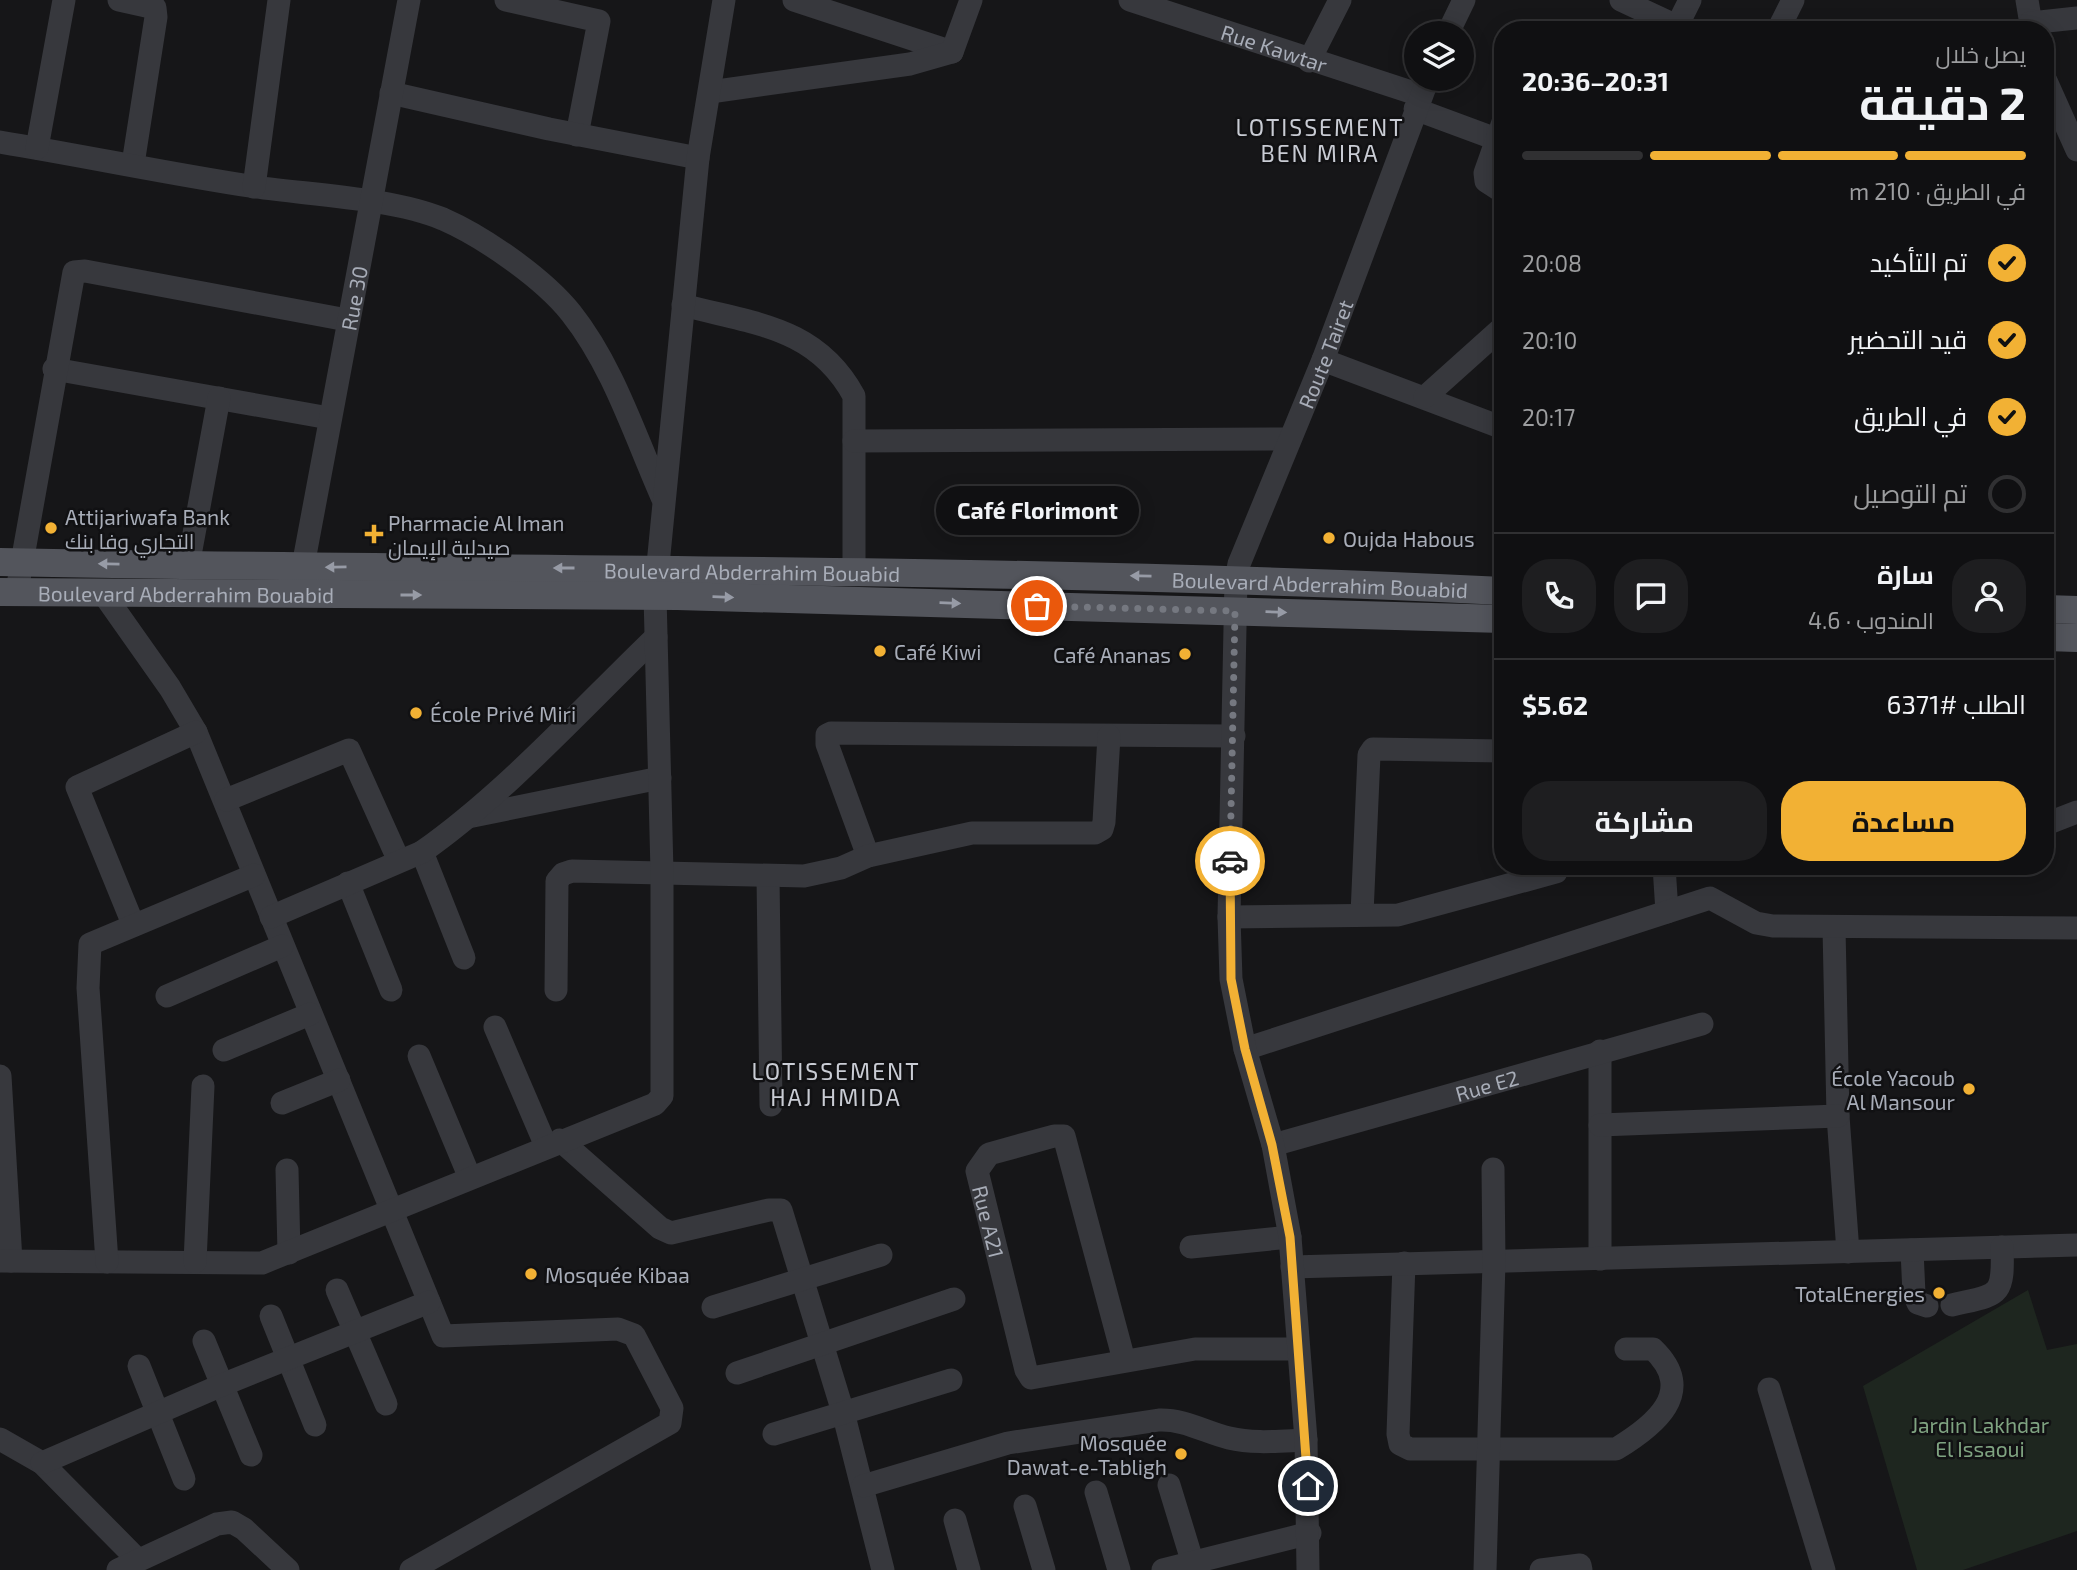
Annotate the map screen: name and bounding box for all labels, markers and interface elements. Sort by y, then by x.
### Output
street label: Rue Kawtar [1218,18,1331,77]
map controls [1404,21,1474,91]
button: layers [1404,21,1474,91]
text: يصل خلال [1936,40,2026,68]
text: 20:31–20:36 [1522,65,1669,96]
text: 2 دقيقة [1859,74,2026,129]
district label: LOTISSEMENT BEN MIRA [1235,113,1405,167]
text: في الطريق · 210 m [1849,177,2026,205]
icon: check [1988,244,2026,282]
text: تم التأكيد [1870,246,1967,277]
text: 20:08 [1522,249,1582,277]
street label: Rue 30 [335,264,371,332]
street label: Route Tairet [1292,296,1357,412]
icon: check [1988,321,2026,359]
text: قيد التحضير [1849,323,1967,354]
text: 20:10 [1522,326,1577,354]
icon: check [1988,398,2026,436]
text: في الطريق [1854,400,1967,431]
text: 20:17 [1522,403,1575,431]
text: تم التوصيل [1853,477,1967,508]
callout: Café Florimont [936,487,1138,536]
text: Café Florimont [957,496,1118,524]
place label: Attijariwafa Bank التجاري وفا بنك [65,504,230,558]
place label: Pharmacie Al Iman صيدلية الإيمان [388,510,564,561]
marker: Attijariwafa Bank التجاري وفا بنك [43,520,59,536]
marker: Pharmacie Al Iman صيدلية الإيمان [366,526,382,542]
place label: Oujda Habous [1343,526,1475,552]
marker: Oujda Habous [1321,530,1337,546]
street label: Boulevard Abderrahim Bouabid [604,557,900,585]
one-way arrow [97,558,119,570]
text: سارة [1877,558,1934,589]
button: phone [1522,559,1596,633]
button: chat [1614,559,1688,633]
button: person [1952,559,2026,633]
one-way arrow [325,561,347,573]
one-way arrow [552,562,574,574]
street label: Boulevard Abderrahim Bouabid [1171,566,1468,602]
one-way arrow [1130,570,1152,582]
pin [1007,576,1067,636]
street label: Boulevard Abderrahim Bouabid [38,580,334,606]
icon: bag [1018,587,1056,625]
one-way arrow [400,589,422,601]
one-way arrow [712,591,734,603]
one-way arrow [940,598,962,609]
text: المندوب · 4.6 [1808,606,1934,634]
one-way arrow [1265,607,1287,618]
place label: Café Kiwi [894,639,981,664]
place label: Café Ananas [1053,642,1171,667]
marker: Café Kiwi [872,643,888,659]
marker: Café Ananas [1177,646,1193,662]
text: الطلب #6371 [1887,688,2026,719]
text: $5.62 [1522,689,1588,720]
place label: École Privé Miri [430,701,576,726]
marker: École Privé Miri [408,705,424,721]
button: مشاركة [1522,781,1767,861]
button: مساعدة [1781,781,2026,861]
courier [1195,826,1265,896]
icon: car [1211,842,1249,880]
district label: LOTISSEMENT HAJ HMIDA [751,1057,921,1111]
street label: Rue E2 [1452,1064,1521,1106]
place label: École Yacoub Al Mansour [1831,1065,1956,1114]
marker: École Yacoub Al Mansour [1961,1081,1977,1097]
street label: Rue A21 [968,1183,1010,1260]
place label: Mosquée Kibaa [545,1262,690,1287]
marker: Mosquée Kibaa [523,1266,539,1282]
place label: TotalEnergies [1795,1281,1925,1306]
marker: TotalEnergies [1931,1285,1947,1301]
park label: Jardin Lakhdar El Issaoui [1911,1412,2050,1461]
place label: Mosquée Dawat-e-Tabligh [1007,1430,1167,1479]
marker: Mosquée Dawat-e-Tabligh [1173,1446,1189,1462]
pin [1278,1456,1338,1516]
icon: home [1289,1467,1327,1505]

